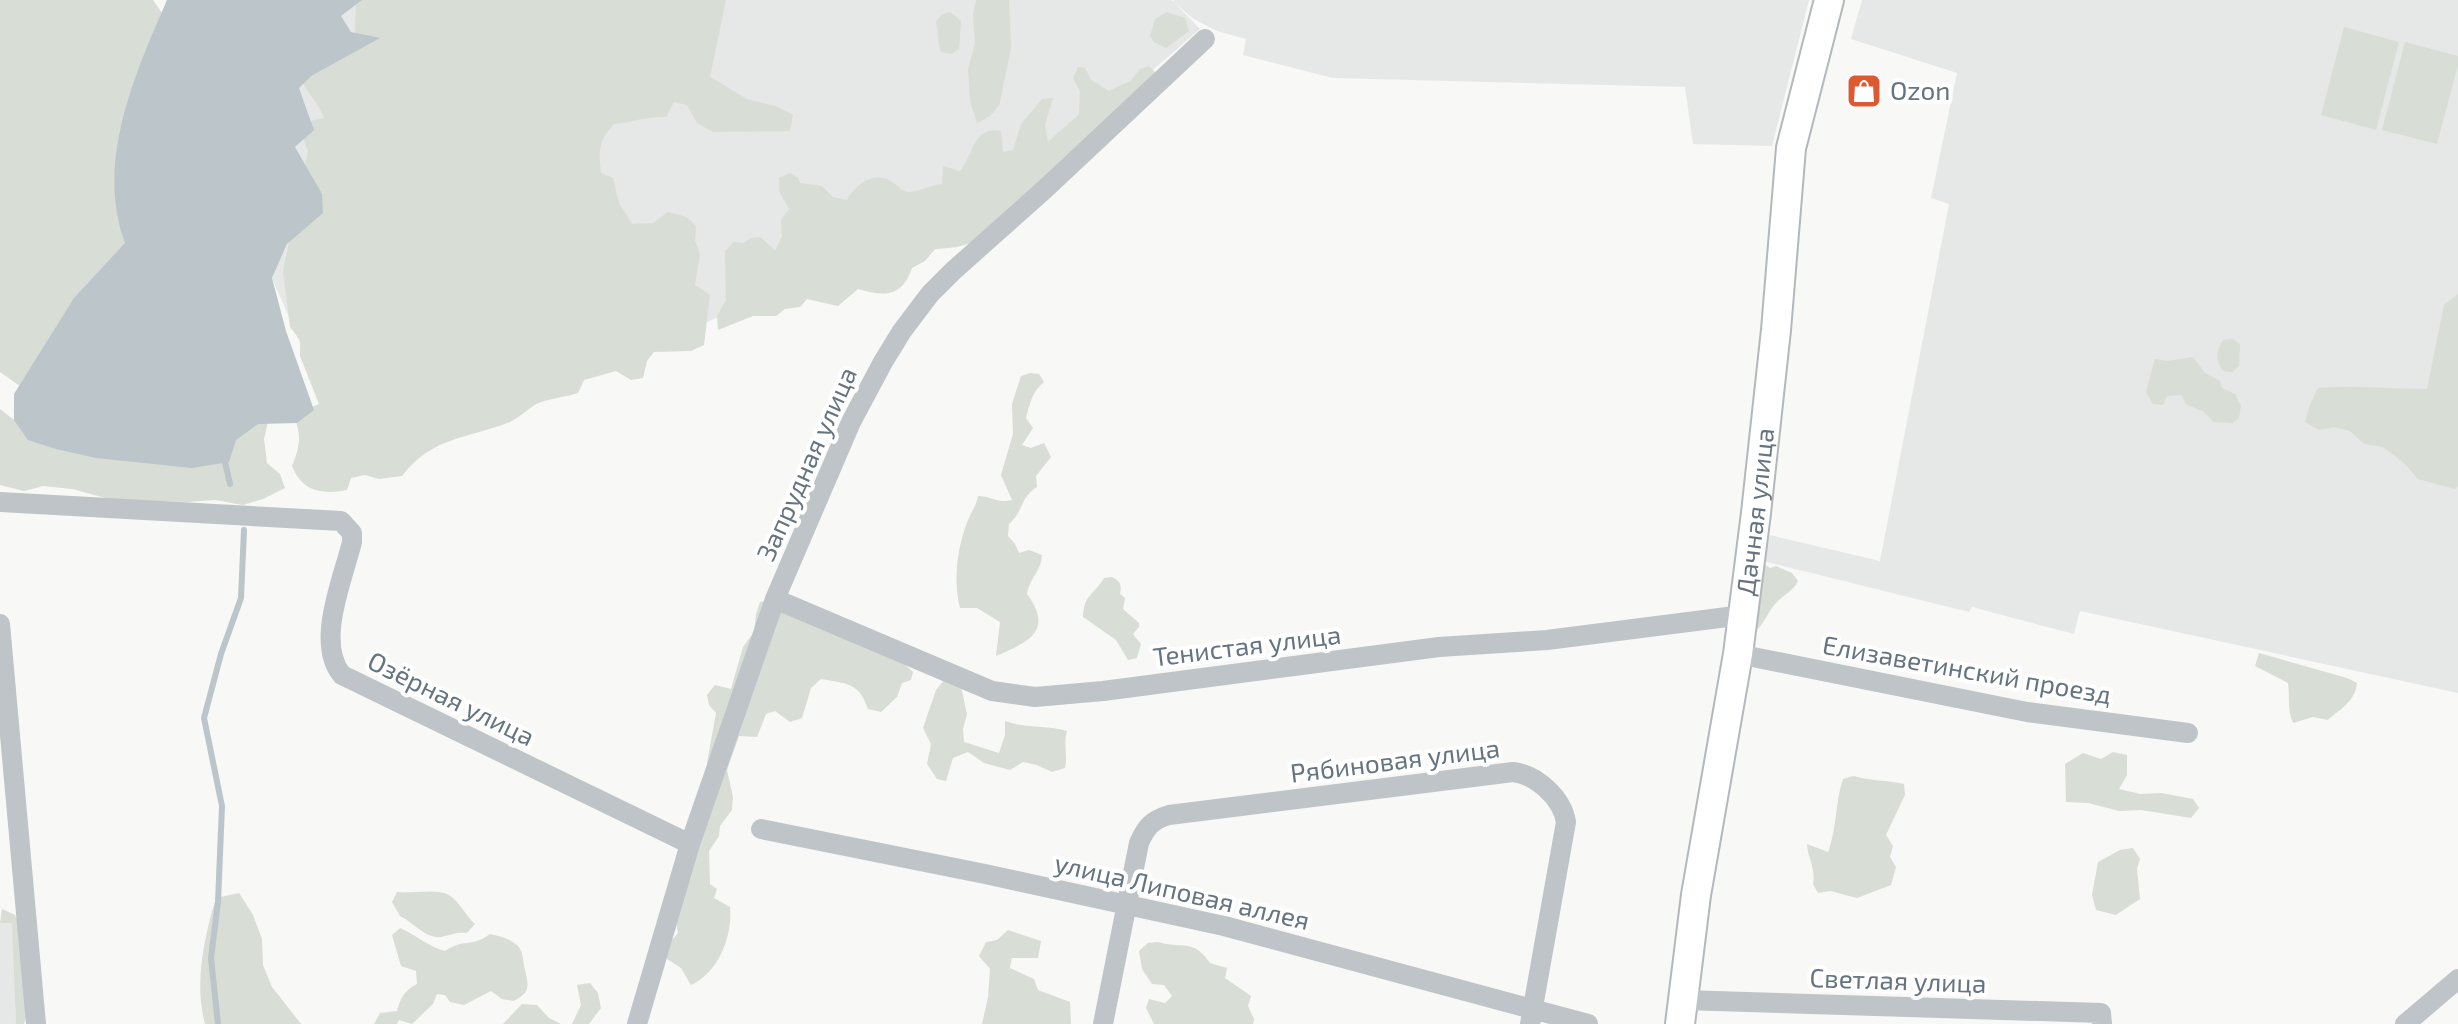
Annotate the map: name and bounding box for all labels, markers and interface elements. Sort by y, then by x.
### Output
shop icon: Ozon [1845,72,1883,110]
place label: Ozon [1890,74,1950,105]
street label: Запрудная улица [749,362,863,565]
street label: Дачная улица [1729,426,1779,597]
street label: Тенистая улица [1151,618,1343,672]
street label: Елизаветинский проезд [1820,628,2114,709]
street label: Озёрная улица [363,644,540,752]
street label: Рябиновая улица [1288,731,1502,789]
street label: улица Липовая аллея [1052,846,1313,936]
street label: Светлая улица [1809,961,1987,999]

